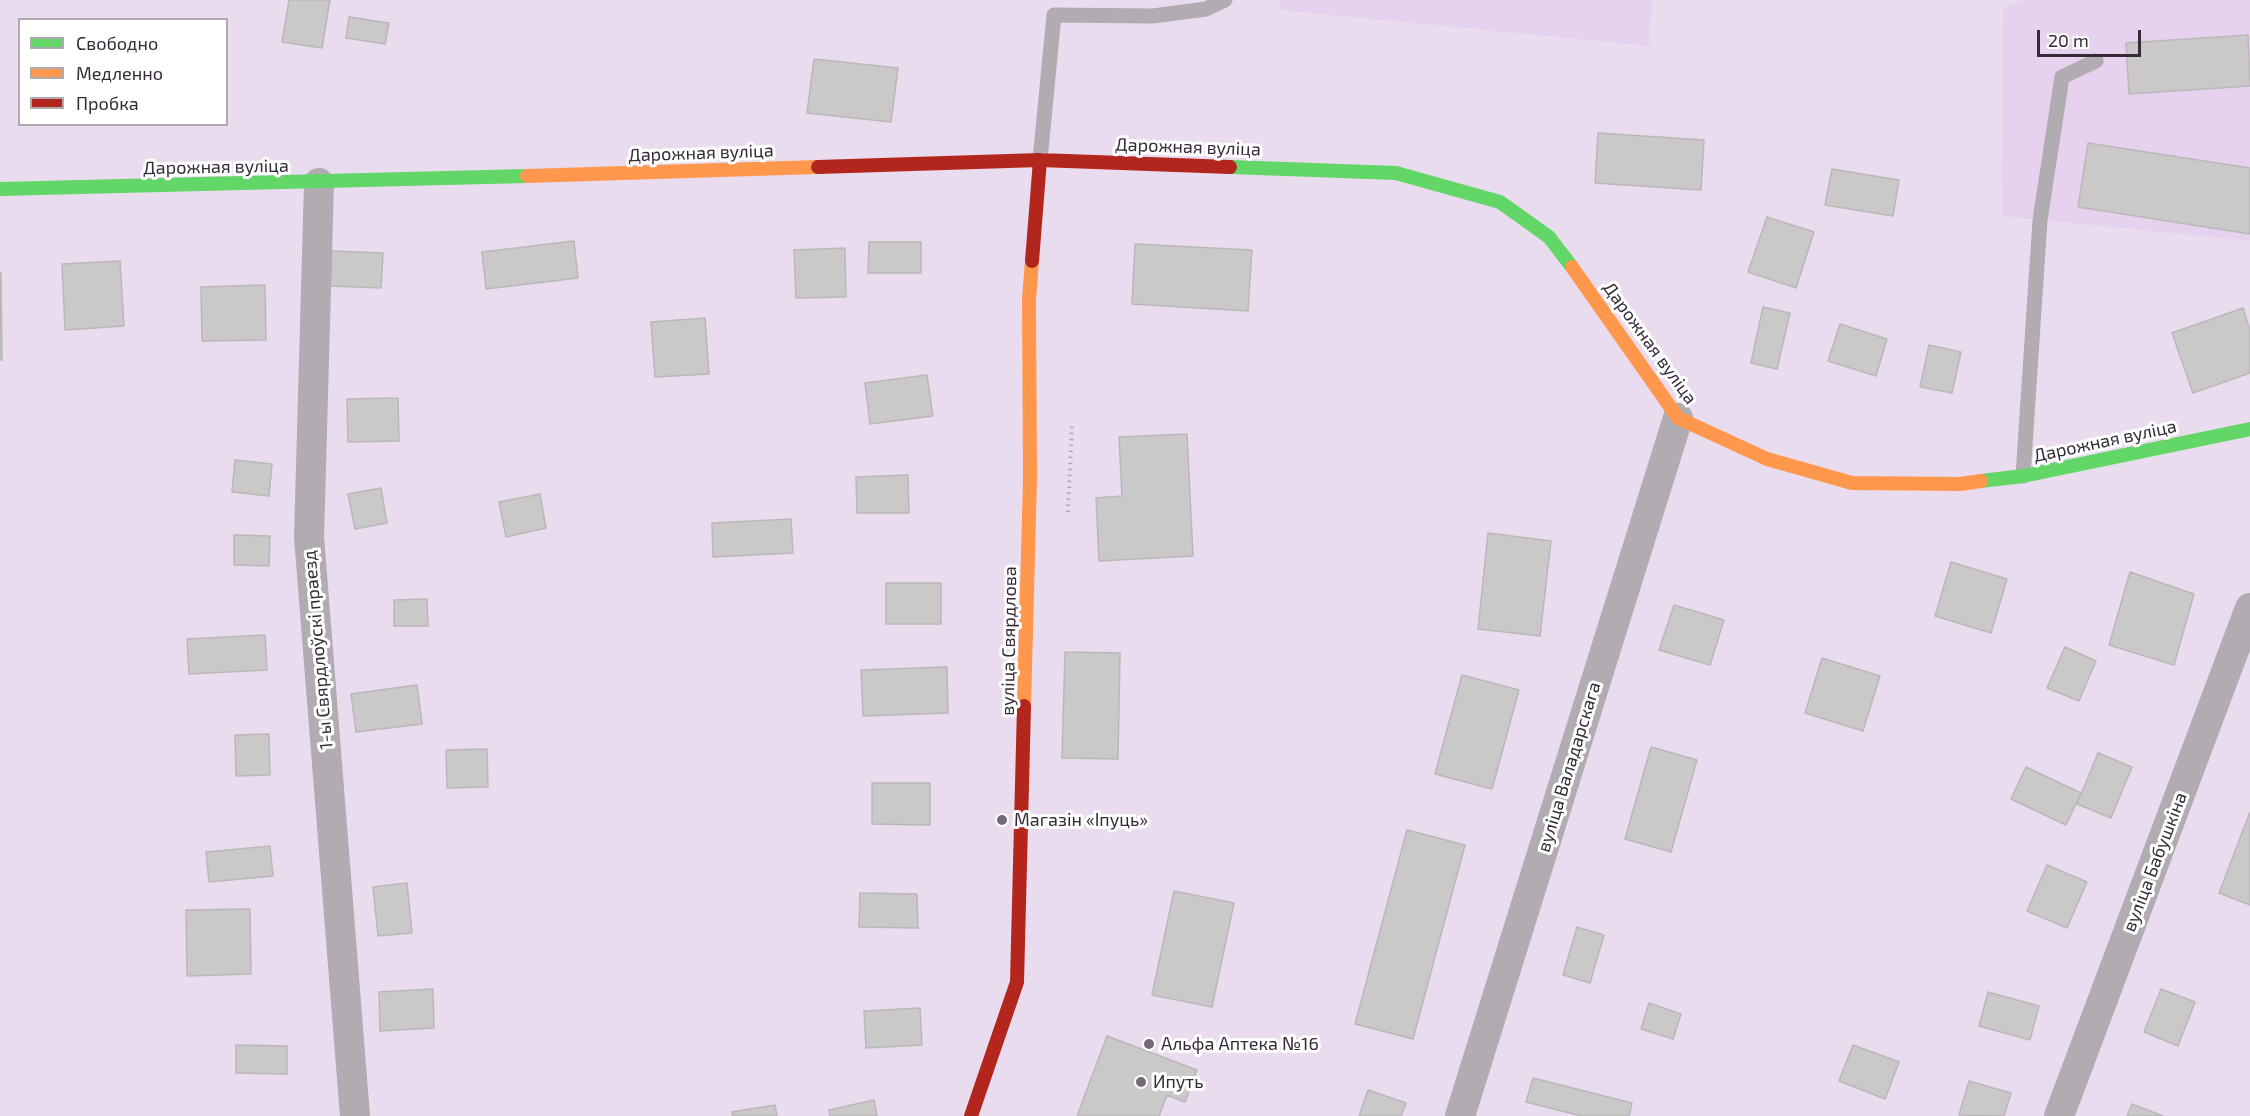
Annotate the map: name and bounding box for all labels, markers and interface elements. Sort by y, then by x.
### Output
legend [18,18,228,126]
scale bar [2040,18,2144,56]
text: 20 m [2048,29,2089,51]
text: Свободно [76,32,158,54]
text: Медленно [76,62,163,84]
text: Пробка [76,92,139,114]
street label: Дарожная вуліца [1115,134,1261,160]
street label: Дарожная вуліца [628,140,774,166]
street label: Дарожная вуліца [143,155,289,179]
street label: Дарожная вуліца [1598,278,1702,408]
street label: Дарожная вуліца [2032,415,2178,467]
street label: 1-ы Свярдлоўскі праезд [299,549,337,751]
street label: вуліца Свярдлова [997,566,1021,716]
street label: вуліца Валадарскага [1533,679,1605,855]
street label: вуліца Бабушкіна [2118,789,2192,935]
place label: Магазін «Іпуць» [1014,809,1148,831]
marker: Магазін «Іпуць» [995,813,1009,827]
place label: Альфа Аптека №16 [1161,1033,1319,1055]
marker: Альфа Аптека №16 [1142,1037,1156,1051]
place label: Ипуть [1153,1071,1203,1093]
marker: Ипуть [1134,1075,1148,1089]

